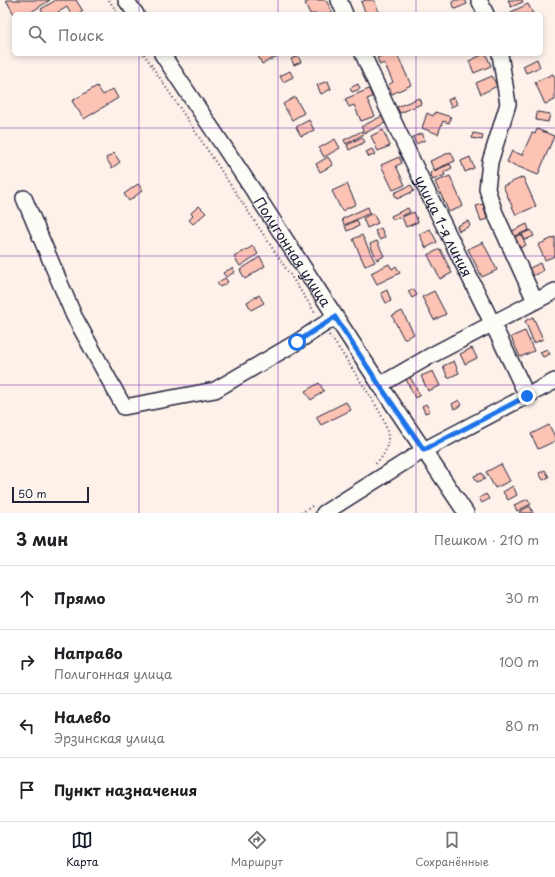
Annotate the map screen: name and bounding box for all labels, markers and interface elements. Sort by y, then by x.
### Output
search box [12,12,543,56]
icon: search [26,23,48,45]
text: Поиск [58,23,104,46]
street label: улица 1-я линия [410,171,478,280]
street label: Полигонная улица [250,192,337,311]
route start [288,333,306,351]
route end [518,387,536,405]
scale bar [12,485,89,504]
text: 50 m [18,485,47,502]
text: 3 мин [16,526,68,552]
text: Пешком · 210 m [434,530,539,549]
text: Прямо [54,586,105,609]
icon: ahead [16,587,38,609]
text: 30 m [505,588,539,607]
text: Направо [54,641,123,664]
icon: right [16,651,38,673]
text: 100 m [499,652,539,671]
text: Полигонная улица [54,664,172,683]
text: Налево [54,705,111,728]
icon: left [16,715,38,737]
text: 80 m [505,716,539,735]
text: Эрзинская улица [54,728,165,747]
text: Пункт назначения [54,778,197,801]
icon: arrive [16,779,38,801]
tab: Карта [66,829,98,870]
tab: Маршрут [231,829,283,870]
tab: Сохранённые [415,829,489,870]

